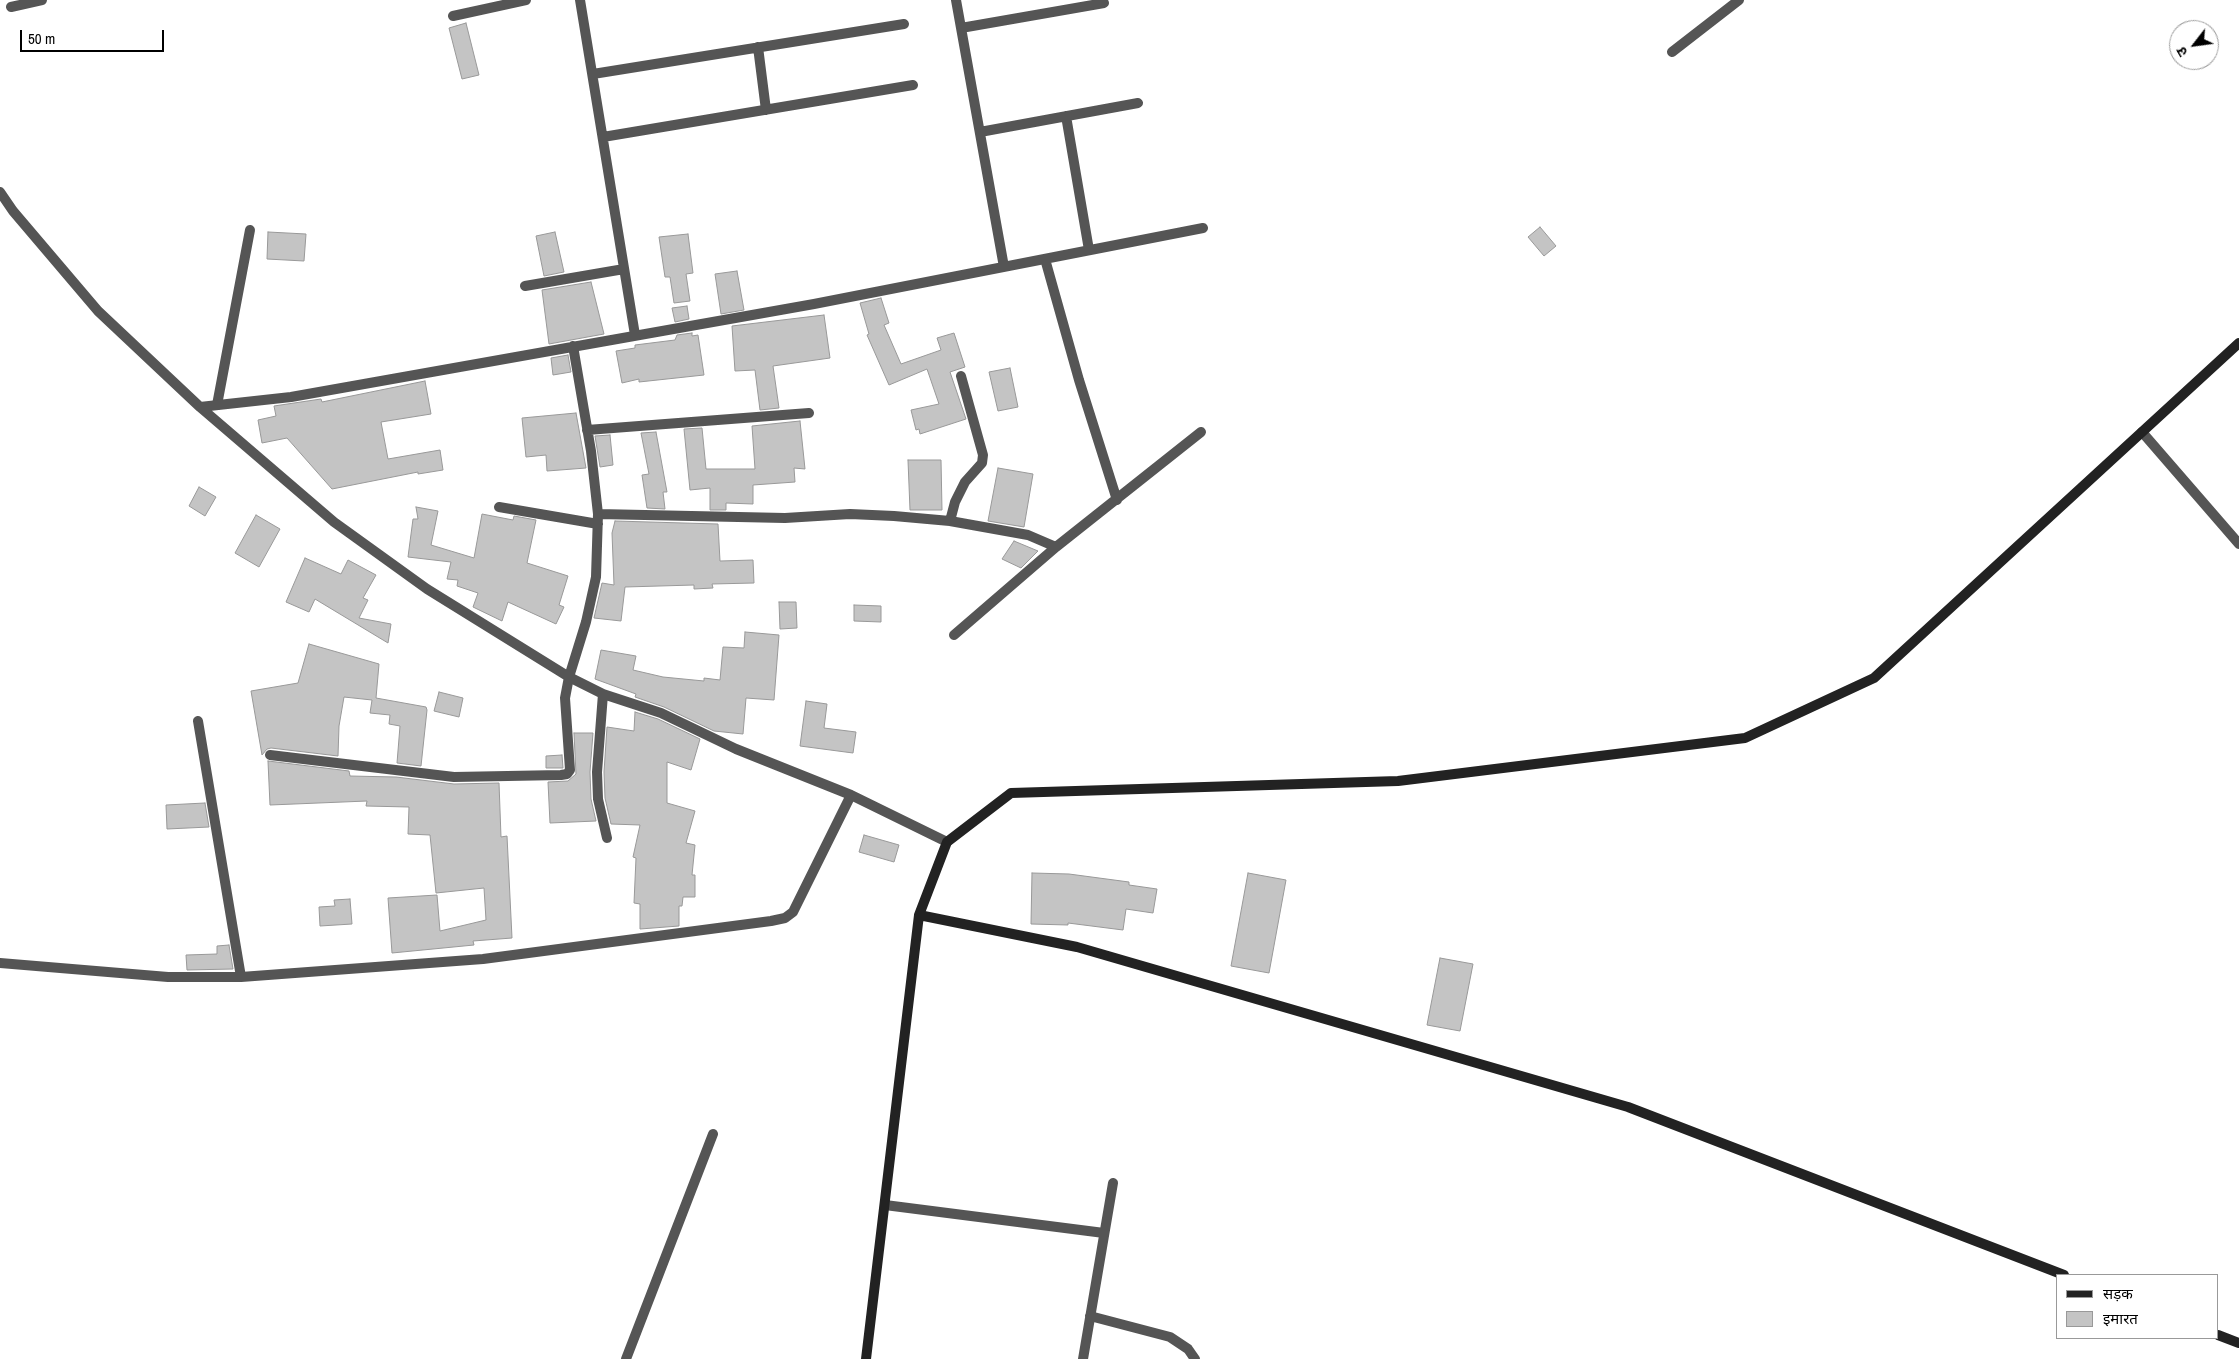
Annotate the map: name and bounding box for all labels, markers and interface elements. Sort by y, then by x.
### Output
scale bar [22,20,166,52]
north arrow [2169,20,2219,70]
text: 50 m [28,28,55,49]
text: उ [2172,44,2192,60]
legend [2056,1274,2219,1339]
text: सड़क [2103,1283,2133,1304]
text: इमारत [2103,1308,2138,1329]

